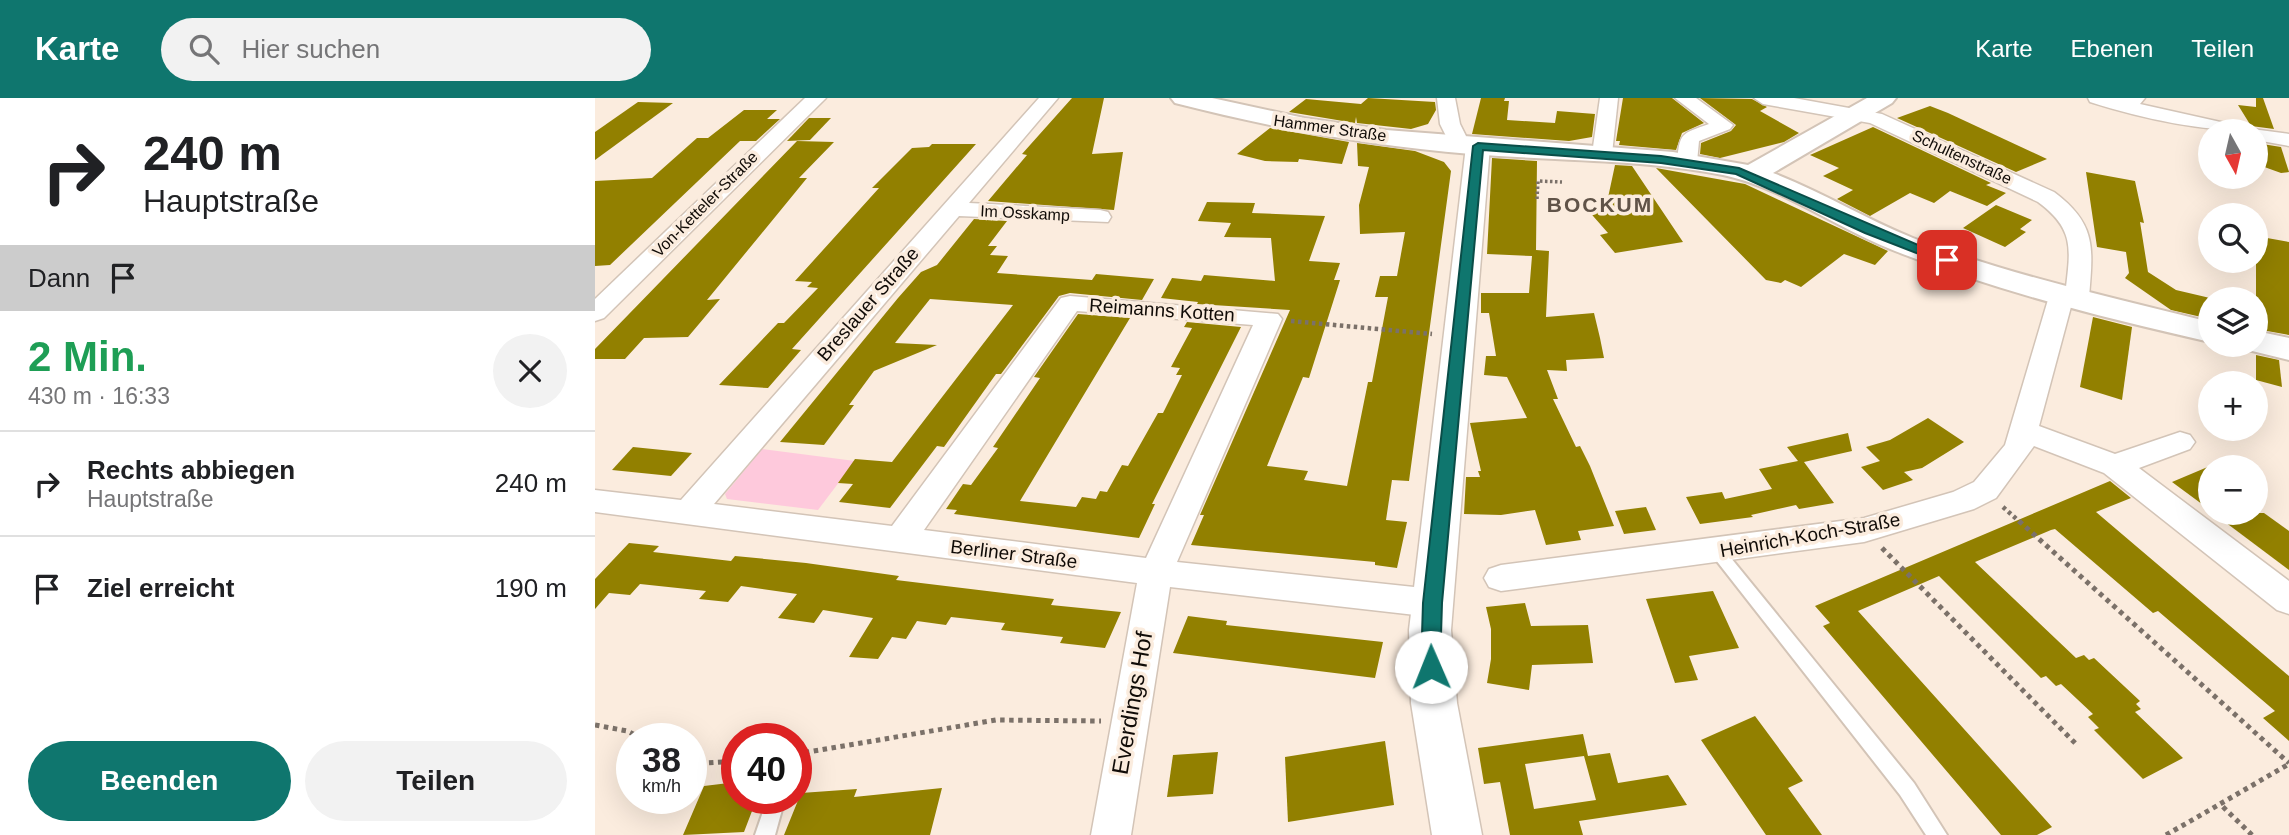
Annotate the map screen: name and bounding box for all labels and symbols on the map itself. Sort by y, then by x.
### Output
street label: Hammer Straße [1272,112,1388,144]
north arrow [2198,119,2268,189]
street label: Schultenstraße [1910,127,2014,187]
street label: Von-Ketteler-Straße [649,148,761,260]
district label: BOCKUM [1547,193,1653,216]
street label: Im Osskamp [980,202,1070,224]
pin [1917,230,1977,290]
street label: Breslauer Straße [813,243,923,365]
street label: Reimanns Kotten [1089,294,1235,326]
street label: Heinrich-Koch-Straße [1718,509,1902,561]
street label: Berliner Straße [949,536,1079,572]
street label: Everdings Hof [1107,629,1157,776]
position arrow [1394,630,1468,704]
speed limit sign: 40 [721,723,812,814]

